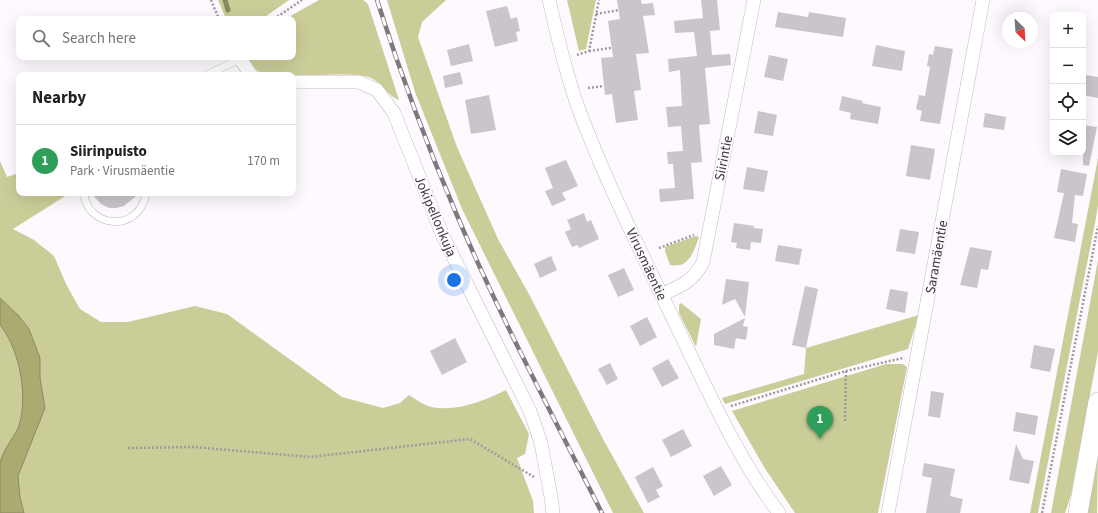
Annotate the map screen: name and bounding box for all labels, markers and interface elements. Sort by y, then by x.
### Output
north arrow [1002,12,1038,48]
map controls [1050,12,1086,156]
button: + [1050,12,1086,48]
search box [16,16,296,60]
icon: search [30,27,52,49]
text: Search here [62,28,136,49]
button: − [1050,48,1086,84]
button: locate [1050,84,1086,120]
text: Nearby [32,86,86,110]
button: layers [1050,120,1086,156]
street label: Siirintie [710,134,738,182]
text: Siirinpuisto [70,141,147,162]
text: 1 [42,152,48,170]
text: 170 m [247,152,280,170]
text: Park · Virusmäentie [70,162,175,180]
street label: Jokipellonkuja [409,173,461,260]
street label: Saramäentie [921,219,953,296]
street label: Virusmäentie [621,225,672,304]
your location [444,270,464,290]
pin: 1 [807,406,833,439]

